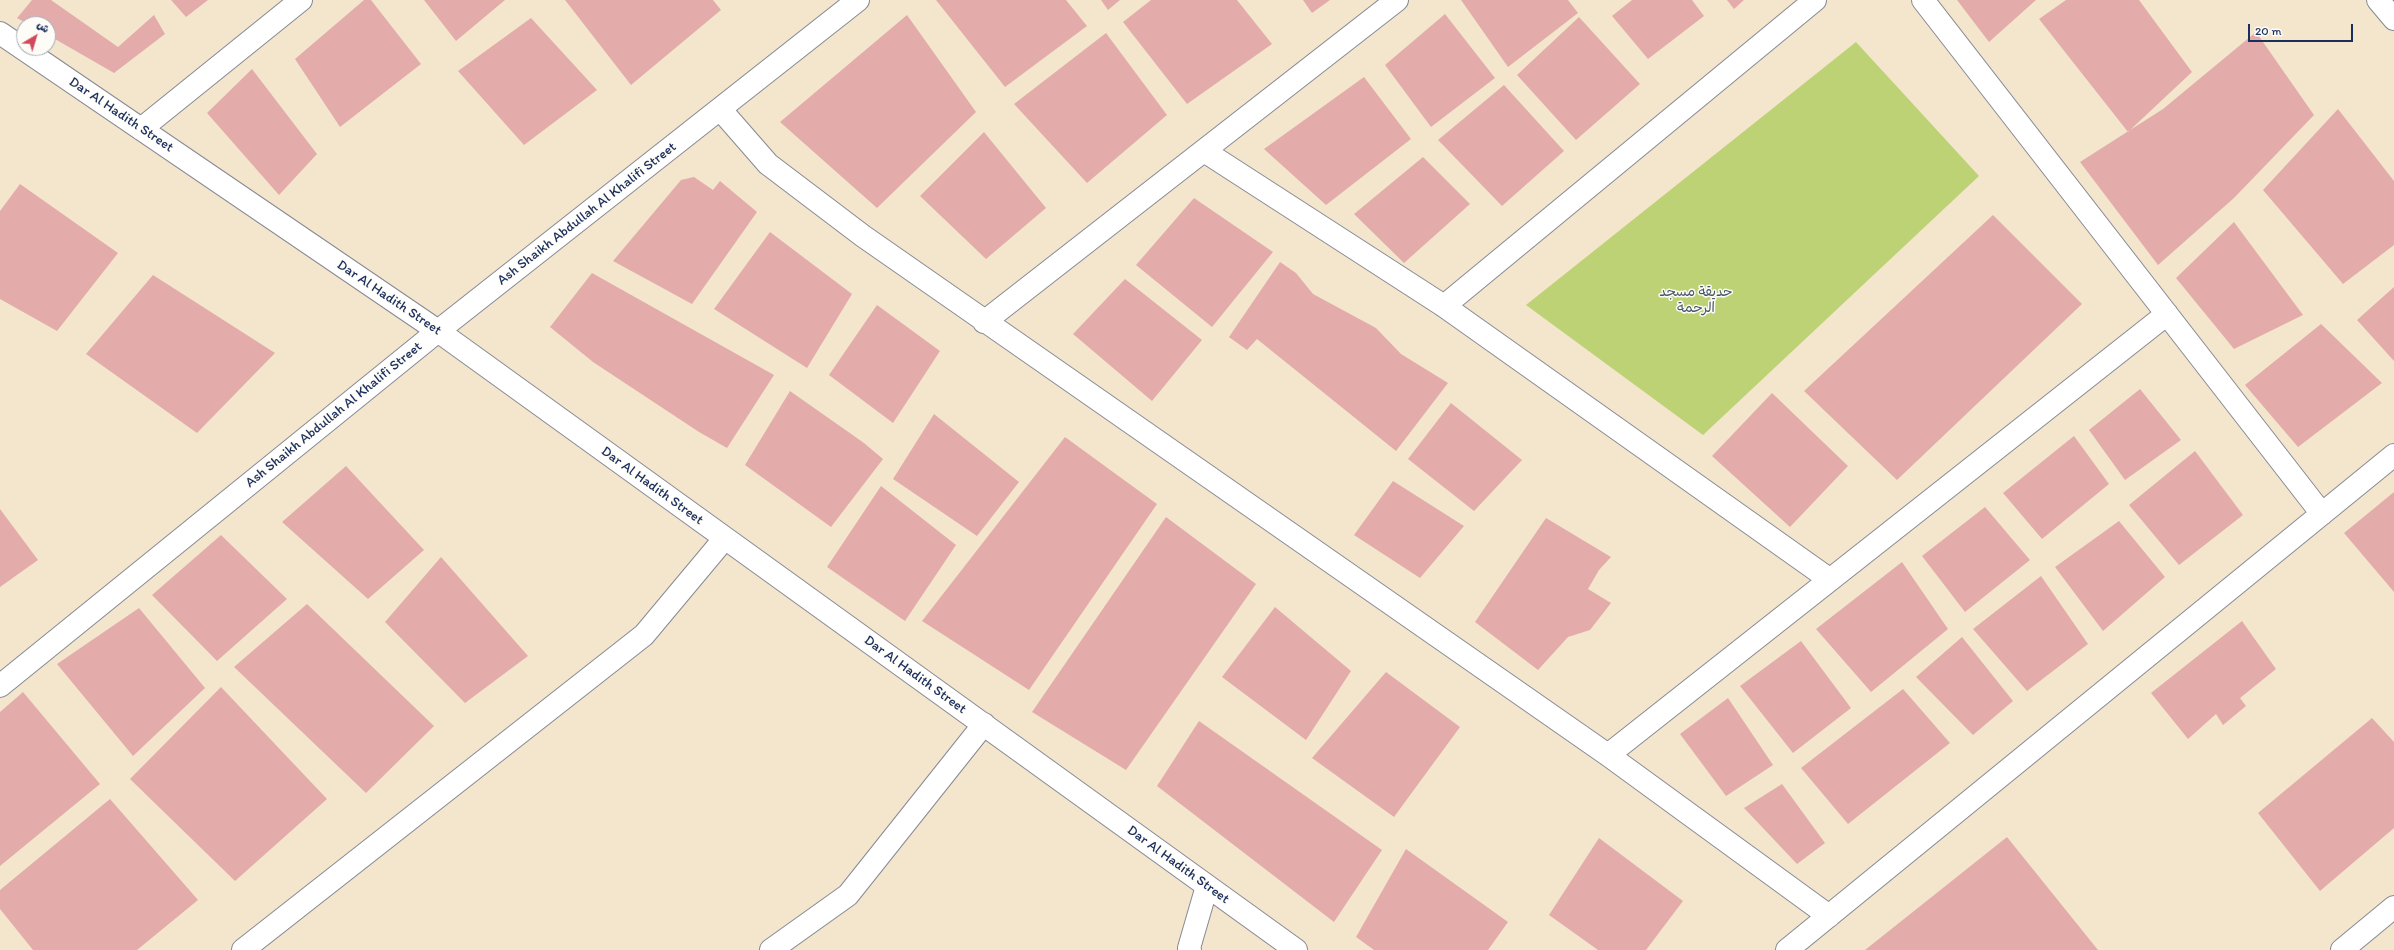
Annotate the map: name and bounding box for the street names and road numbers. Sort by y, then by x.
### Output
street label: Dar Al Hadith Street [66,74,176,156]
street label: Ash Shaikh Abdullah Al Khalifi Street [494,139,680,289]
street label: Dar Al Hadith Street [334,257,444,339]
street label: Ash Shaikh Abdullah Al Khalifi Street [242,338,426,492]
street label: Dar Al Hadith Street [598,443,706,529]
street label: Dar Al Hadith Street [861,632,969,718]
street label: Dar Al Hadith Street [1124,822,1232,908]

